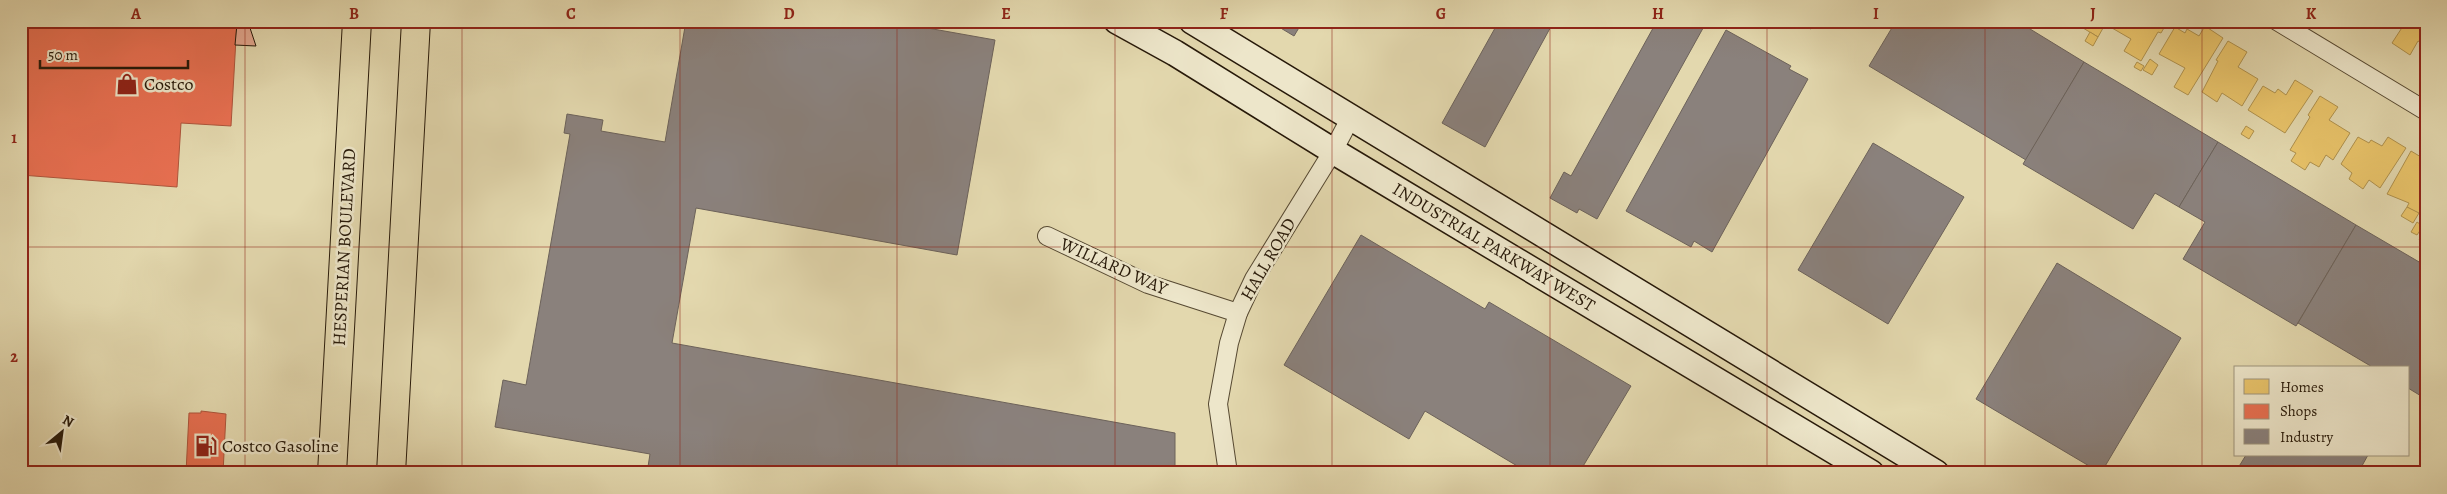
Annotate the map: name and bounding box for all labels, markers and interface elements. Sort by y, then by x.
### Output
text: A [130,3,142,25]
text: B [349,3,359,25]
text: C [566,3,576,25]
text: D [783,3,795,25]
text: E [1001,3,1011,25]
text: F [1220,3,1229,25]
text: G [1436,3,1446,25]
text: H [1652,3,1664,25]
text: I [1873,3,1879,25]
text: J [2090,3,2096,25]
text: K [2306,3,2317,25]
scale bar [40,38,188,70]
text: 50 m [48,45,78,65]
shop icon: Costco [114,71,140,97]
place label: Costco [144,72,193,96]
text: 1 [11,127,17,149]
street label: HESPERIAN BOULEVARD [327,148,361,346]
street label: INDUSTRIAL PARKWAY WEST [1388,177,1600,317]
street label: HALL ROAD [1235,213,1301,305]
street label: WILLARD WAY [1056,231,1173,301]
text: 2 [10,346,18,368]
legend [2234,366,2410,456]
text: Homes [2280,377,2324,397]
text: Shops [2280,401,2317,421]
north arrow [38,406,88,456]
text: N [59,410,77,432]
text: Industry [2280,427,2334,447]
fuel station icon: Costco Gasoline [193,433,219,459]
place label: Costco Gasoline [222,434,339,458]

